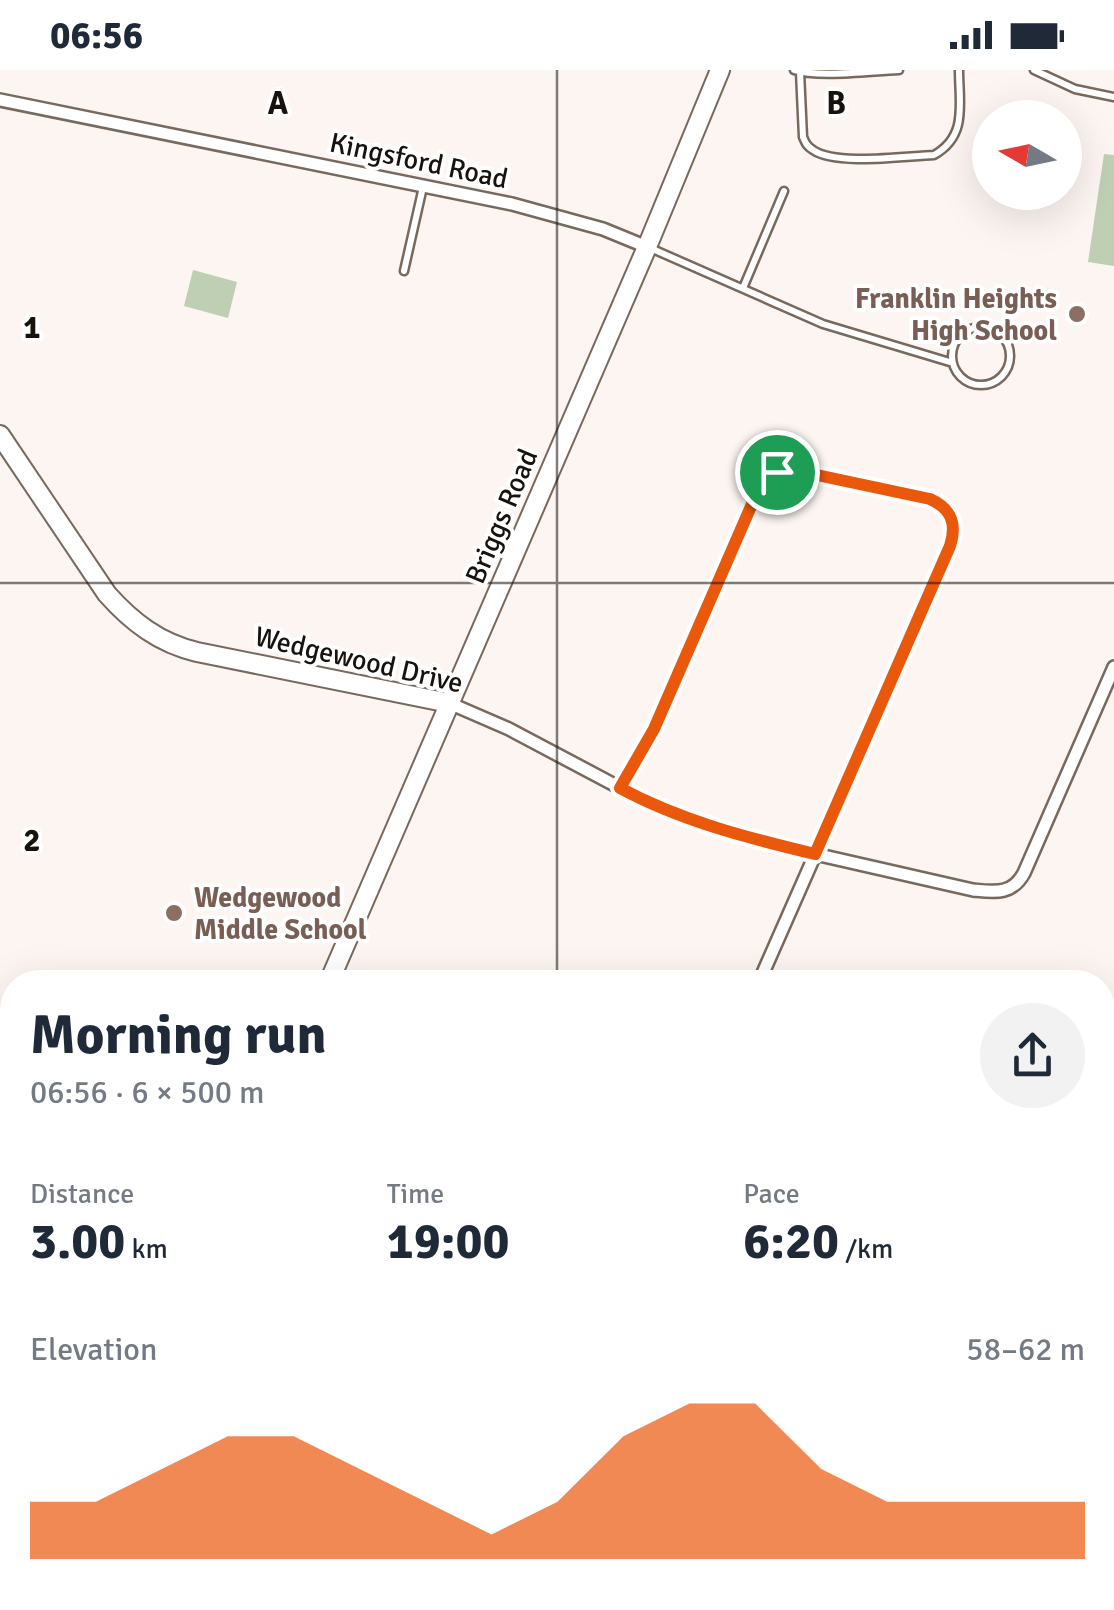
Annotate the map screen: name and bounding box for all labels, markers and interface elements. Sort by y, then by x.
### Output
text: 06:56 [50,12,143,59]
text: A [268,84,289,123]
text: B [826,84,846,123]
north arrow [972,100,1082,210]
map controls [972,100,1082,210]
street label: Kingsford Road [327,126,511,196]
place label: Franklin Heights High School [855,282,1057,348]
marker: Franklin Heights High School [1066,303,1088,325]
text: 1 [23,308,41,347]
pin [735,430,820,515]
street label: Briggs Road [458,444,545,589]
icon: arrive [750,445,805,500]
street label: Wedgewood Drive [251,619,466,700]
text: 2 [23,821,41,860]
place label: Wedgewood Middle School [194,881,367,947]
marker: Wedgewood Middle School [163,902,185,924]
text: Morning run [30,1001,327,1069]
button: share [980,1003,1085,1108]
text: 06:56 · 6 × 500 m [30,1073,265,1112]
text: Distance [30,1177,134,1211]
text: Time [387,1177,444,1211]
text: Pace [743,1177,800,1211]
text: 3.00 [30,1211,125,1273]
text: 19:00 [387,1211,509,1273]
text: 6:20 [743,1211,839,1273]
text: km [125,1232,168,1266]
text: /km [839,1232,893,1266]
text: Elevation [30,1330,157,1369]
text: 58–62 m [966,1330,1085,1369]

